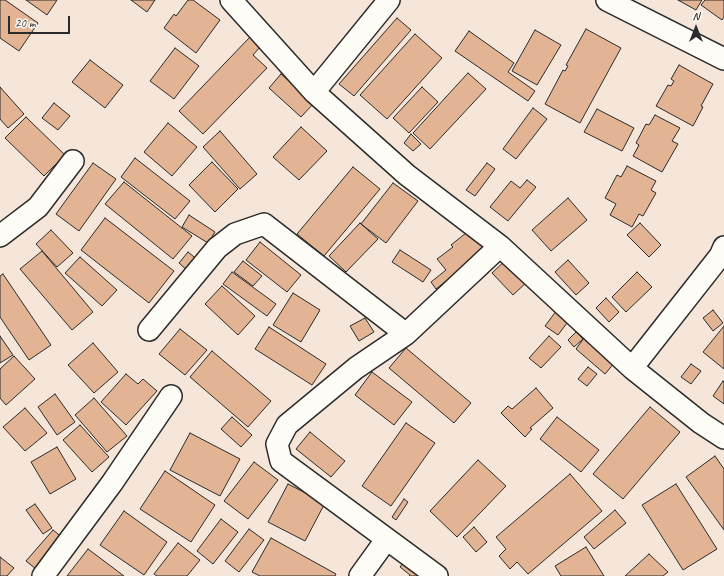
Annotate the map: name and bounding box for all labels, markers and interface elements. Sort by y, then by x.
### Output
scale bar [10,8,72,34]
north arrow [676,8,716,48]
text: N [693,9,699,23]
text: 20 m [15,15,35,31]

